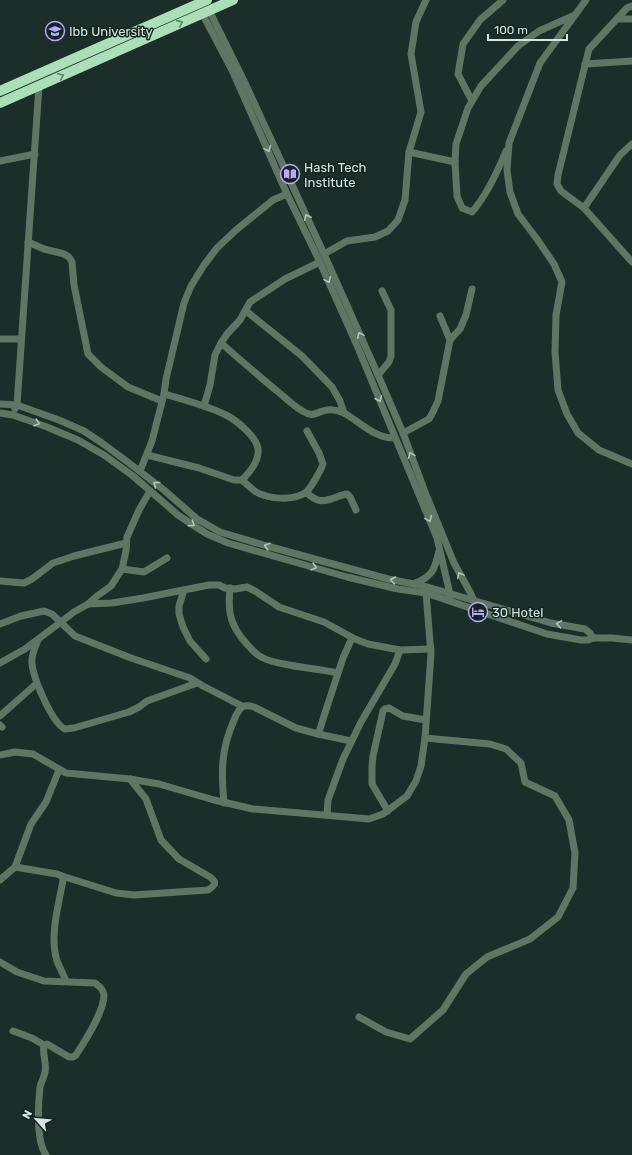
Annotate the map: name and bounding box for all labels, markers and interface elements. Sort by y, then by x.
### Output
scale bar [488,16,567,42]
school or university icon: Ibb University [44,20,66,42]
one-way arrow [176,20,183,28]
text: 100 m [494,23,528,37]
place label: Ibb University [69,24,153,39]
one-way arrow [57,73,65,81]
one-way arrow [263,146,271,153]
place label: Hash Tech Institute [304,160,367,190]
library icon: Hash Tech Institute [279,163,301,185]
one-way arrow [303,213,311,220]
one-way arrow [323,275,331,283]
one-way arrow [357,332,365,340]
one-way arrow [375,396,383,403]
one-way arrow [34,419,41,427]
one-way arrow [407,451,416,458]
one-way arrow [153,481,160,488]
one-way arrow [424,515,432,523]
one-way arrow [188,519,195,527]
one-way arrow [264,542,271,551]
one-way arrow [310,562,317,571]
one-way arrow [458,572,465,579]
one-way arrow [390,576,396,584]
hotel icon: 30 Hotel [467,601,489,623]
place label: 30 Hotel [492,605,543,620]
one-way arrow [556,620,562,629]
north arrow [16,1099,56,1139]
text: N [20,1108,35,1121]

